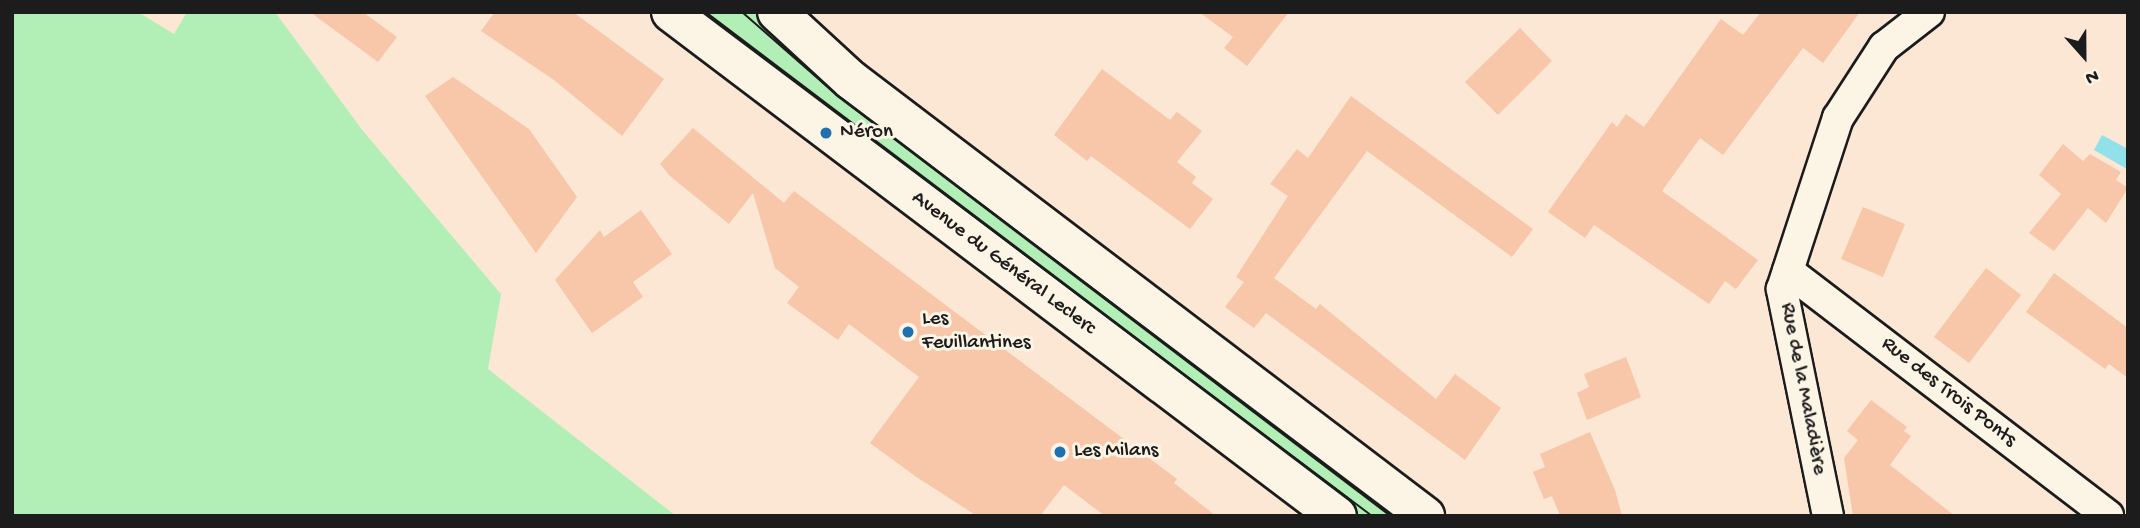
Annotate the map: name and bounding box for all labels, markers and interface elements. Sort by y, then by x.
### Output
north arrow [2049,21,2119,91]
text: N [2082,63,2102,89]
place label: Néron [840,120,893,146]
marker: Néron [818,125,834,141]
street label: Avenue du Général Leclerc [906,186,1100,342]
street label: Rue de la Maladière [1773,301,1831,477]
place label: Les Feuillantines [922,307,1031,357]
marker: Les Feuillantines [900,324,916,340]
street label: Rue des Trois Ponts [1875,332,2021,454]
place label: Les Milans [1074,439,1158,465]
marker: Les Milans [1052,444,1068,460]

